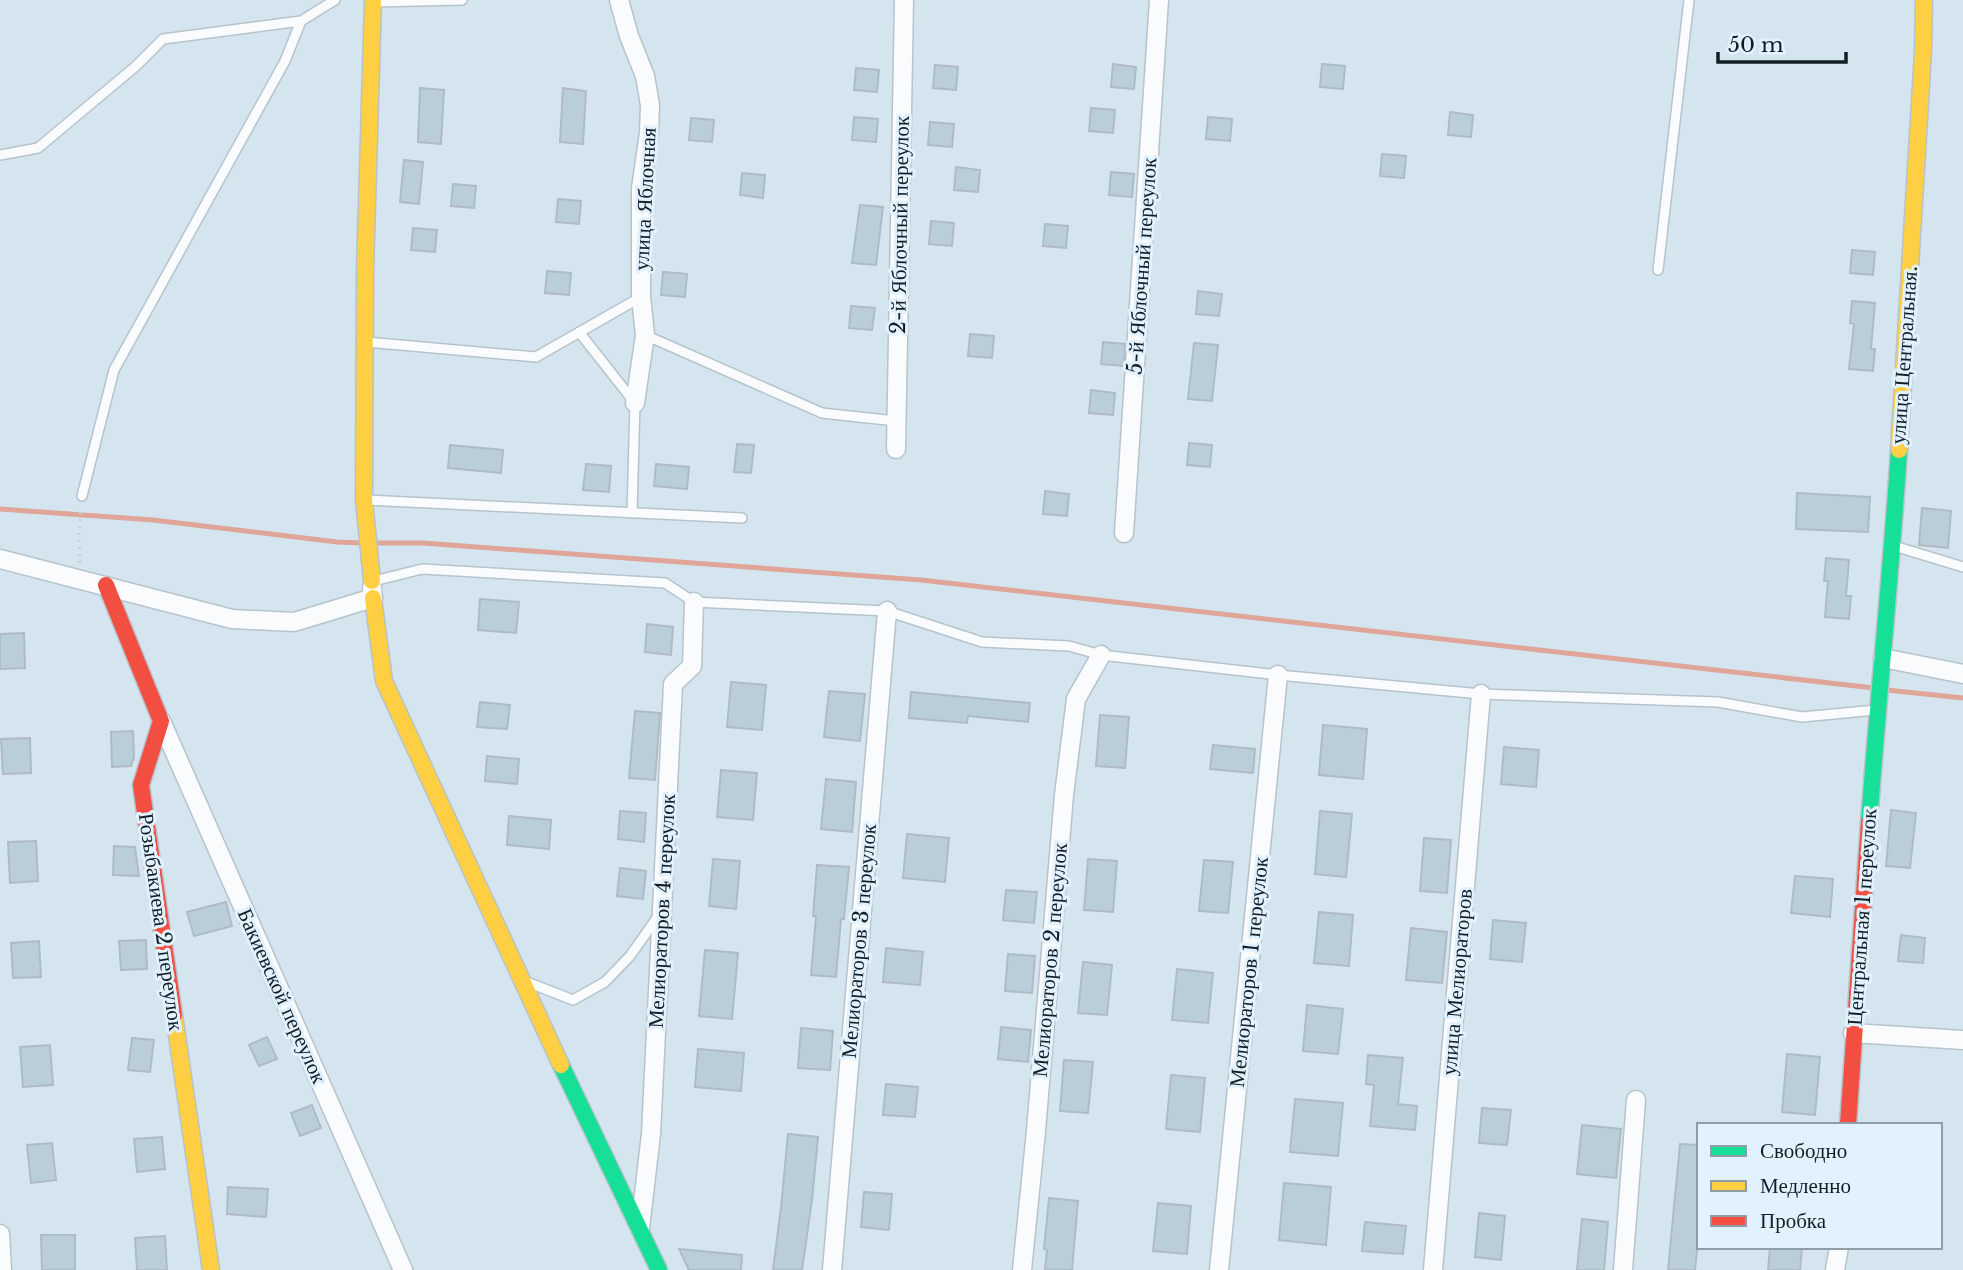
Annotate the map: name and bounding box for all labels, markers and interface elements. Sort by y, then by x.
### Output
scale bar [1718,21,1846,65]
text: 50 m [1728,32,1784,58]
street label: 2-й Яблочный переулок [885,115,915,334]
street label: улица Яблочная [628,126,662,271]
street label: 5-й Яблочный переулок [1121,156,1163,375]
street label: улица Центральная. [1885,265,1923,445]
street label: Мелиораторов 4 переулок [643,792,681,1029]
street label: Центральная 1 переулок [1841,807,1883,1026]
street label: Розыбакиева 2 переулок [133,812,189,1033]
street label: Мелиораторов 3 переулок [836,822,882,1059]
street label: Мелиораторов 2 переулок [1027,841,1073,1078]
street label: Мелиораторов 1 переулок [1224,855,1274,1089]
street label: улица Мелиораторов [1436,887,1478,1076]
street label: Бакиевской переулок [232,904,333,1088]
legend [1697,1123,1942,1249]
text: Свободно [1760,1138,1847,1164]
text: Медленно [1760,1173,1851,1199]
text: Пробка [1760,1208,1827,1234]

